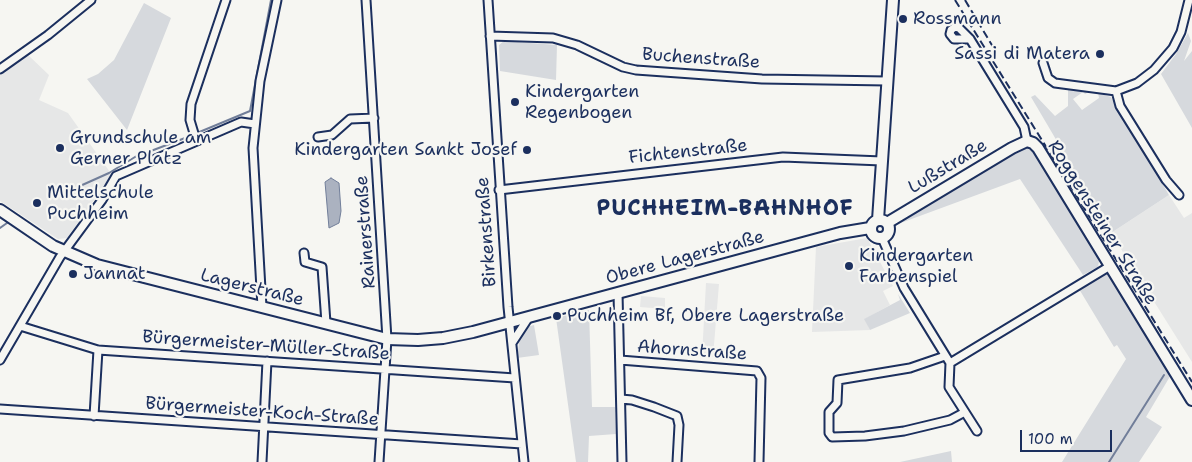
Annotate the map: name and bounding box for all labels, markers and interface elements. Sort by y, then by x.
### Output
place label: Rossmann [913,8,1001,30]
marker: Rossmann [897,13,909,25]
place label: Sassi di Matera [954,43,1090,65]
street label: Buchenstraße [641,44,761,74]
marker: Sassi di Matera [1094,48,1106,60]
place label: Kindergarten Regenbogen [525,81,639,124]
marker: Kindergarten Regenbogen [509,96,521,108]
place label: Grundschule am Gerner Platz [70,127,211,170]
street label: Fichtenstraße [628,135,748,169]
street label: Lußstraße [905,135,991,199]
street label: Roggensteiner Straße [1043,137,1161,309]
place label: Kindergarten Sankt Josef [294,139,517,161]
marker: Grundschule am Gerner Platz [54,142,66,154]
marker: Kindergarten Sankt Josef [521,144,533,156]
street label: Rainerstraße [351,175,381,289]
street label: Birkenstraße [472,176,502,288]
place label: Mittelschule Puchheim [47,182,154,224]
district label: PUCHHEIM-BAHNHOF [594,196,856,222]
marker: Mittelschule Puchheim [31,197,43,209]
street label: Obere Lagerstraße [603,226,767,290]
place label: Kindergarten Farbenspiel [859,245,973,288]
marker: Kindergarten Farbenspiel [843,260,855,272]
place label: Jannat [83,263,146,285]
street label: Lagerstraße [198,265,306,311]
marker: Jannat [67,268,79,280]
place label: Puchheim Bf, Obere Lagerstraße [567,305,844,327]
marker: Puchheim Bf, Obere Lagerstraße [551,310,563,322]
street label: Bürgermeister-Müller-Straße [142,327,390,365]
street label: Ahornstraße [636,336,748,366]
street label: Bürgermeister-Koch-Straße [145,393,379,431]
scale bar [1022,420,1114,452]
text: 100 m [1028,429,1073,449]

